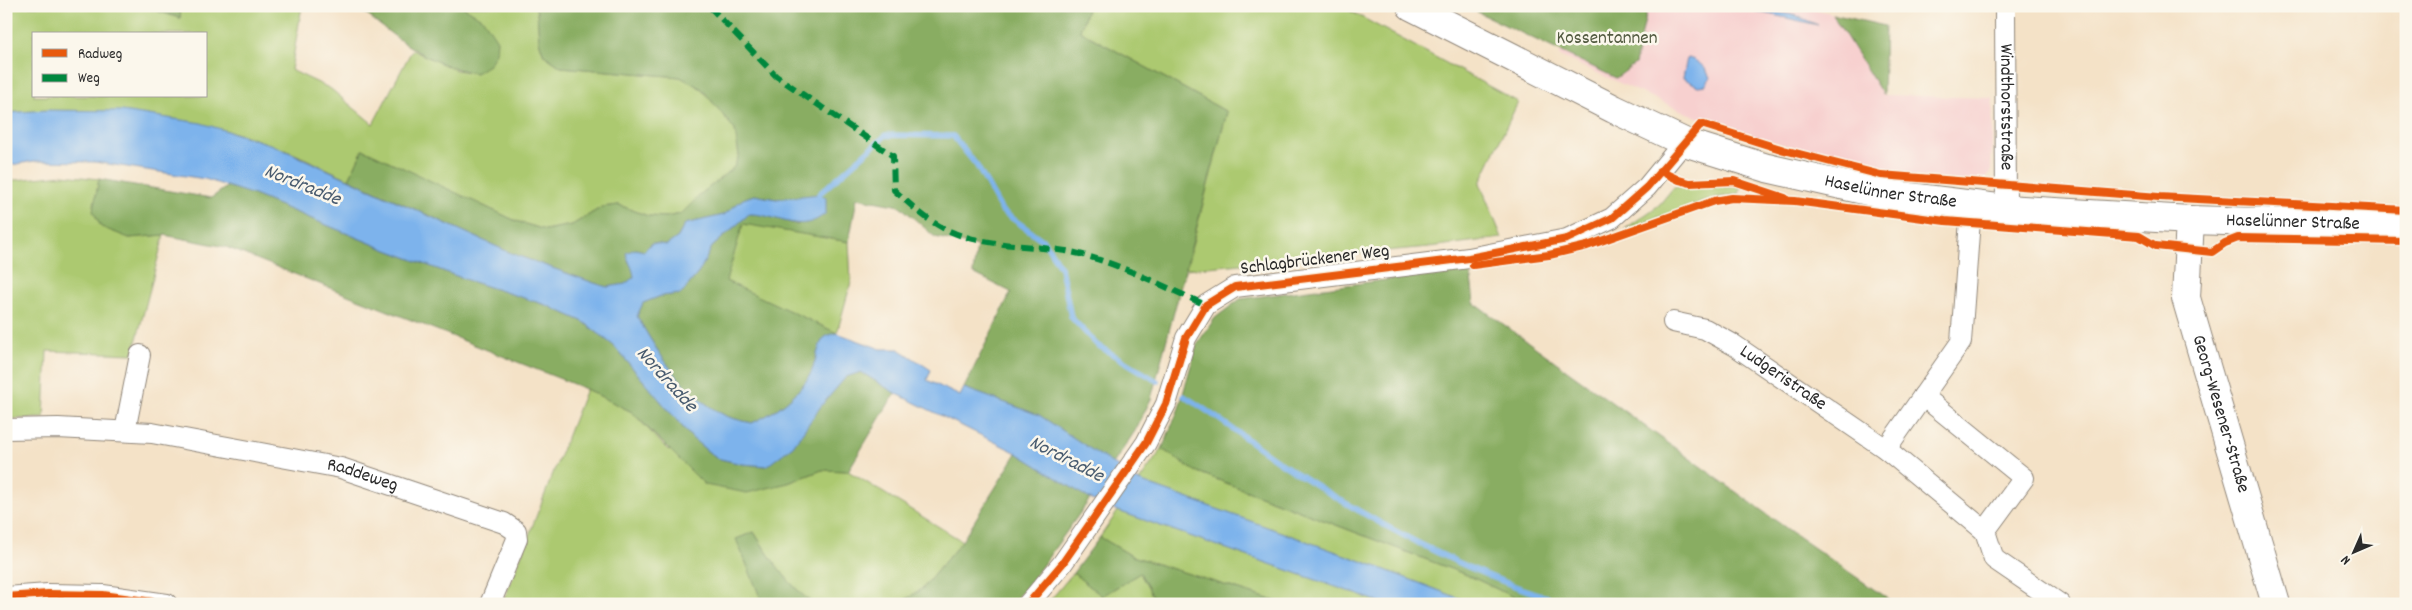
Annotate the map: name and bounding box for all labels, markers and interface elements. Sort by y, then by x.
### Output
park label: Kossentannen [1557,26,1658,53]
legend [32,32,208,98]
text: Radweg [78,44,122,66]
street label: Windthorststraße [1992,44,2019,170]
text: Weg [78,68,100,90]
water label: Nordradde [260,158,345,214]
street label: Haselünner Straße [1822,168,1958,216]
street label: Haselünner Straße [2226,208,2360,238]
street label: Schlagbrückener Weg [1239,238,1391,284]
street label: Georg-Wesener-Straße [2184,332,2256,496]
street label: Ludgeristraße [1734,339,1832,418]
water label: Nordradde [629,341,704,420]
water label: Nordradde [1024,429,1109,491]
street label: Raddeweg [325,452,402,500]
north arrow [2330,528,2380,578]
text: N [2337,550,2356,569]

